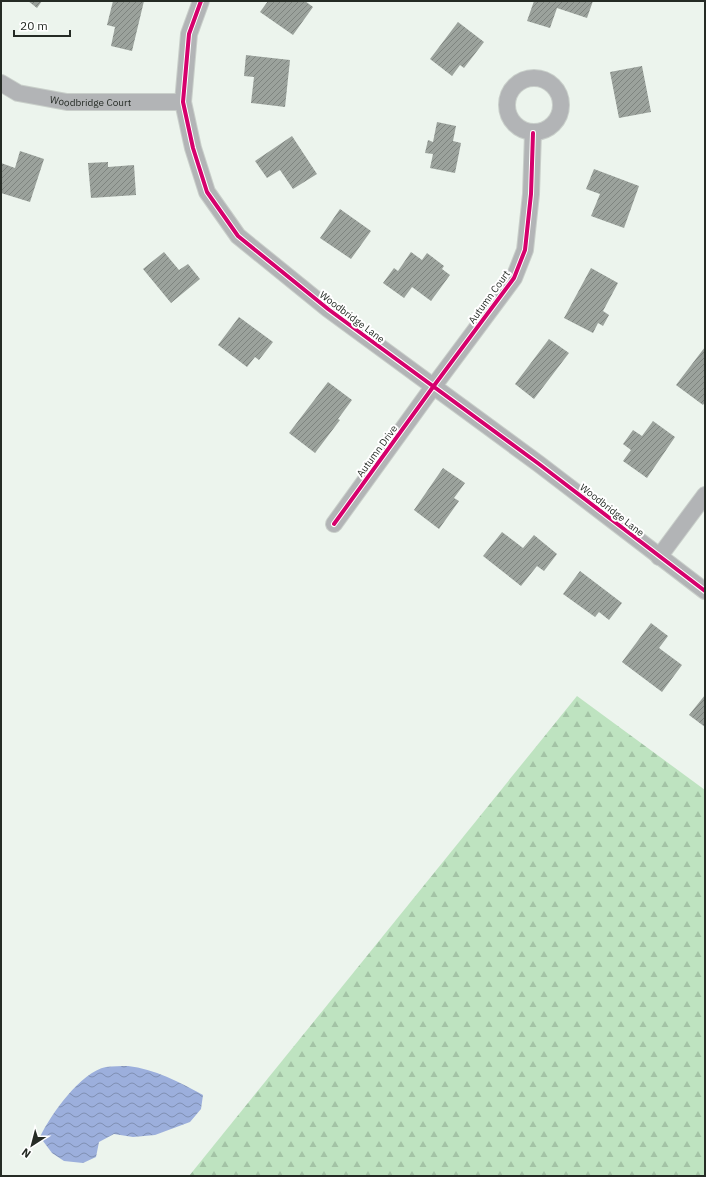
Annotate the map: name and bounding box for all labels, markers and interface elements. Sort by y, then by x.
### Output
scale bar [14,12,70,38]
text: 20 m [20,18,48,33]
street label: Woodbridge Court [49,92,132,109]
street label: Autumn Court [465,267,513,326]
street label: Woodbridge Lane [317,288,388,346]
street label: Autumn Drive [354,422,401,480]
street label: Woodbridge Lane [577,481,647,539]
north arrow [12,1125,52,1165]
text: N [19,1145,33,1161]

